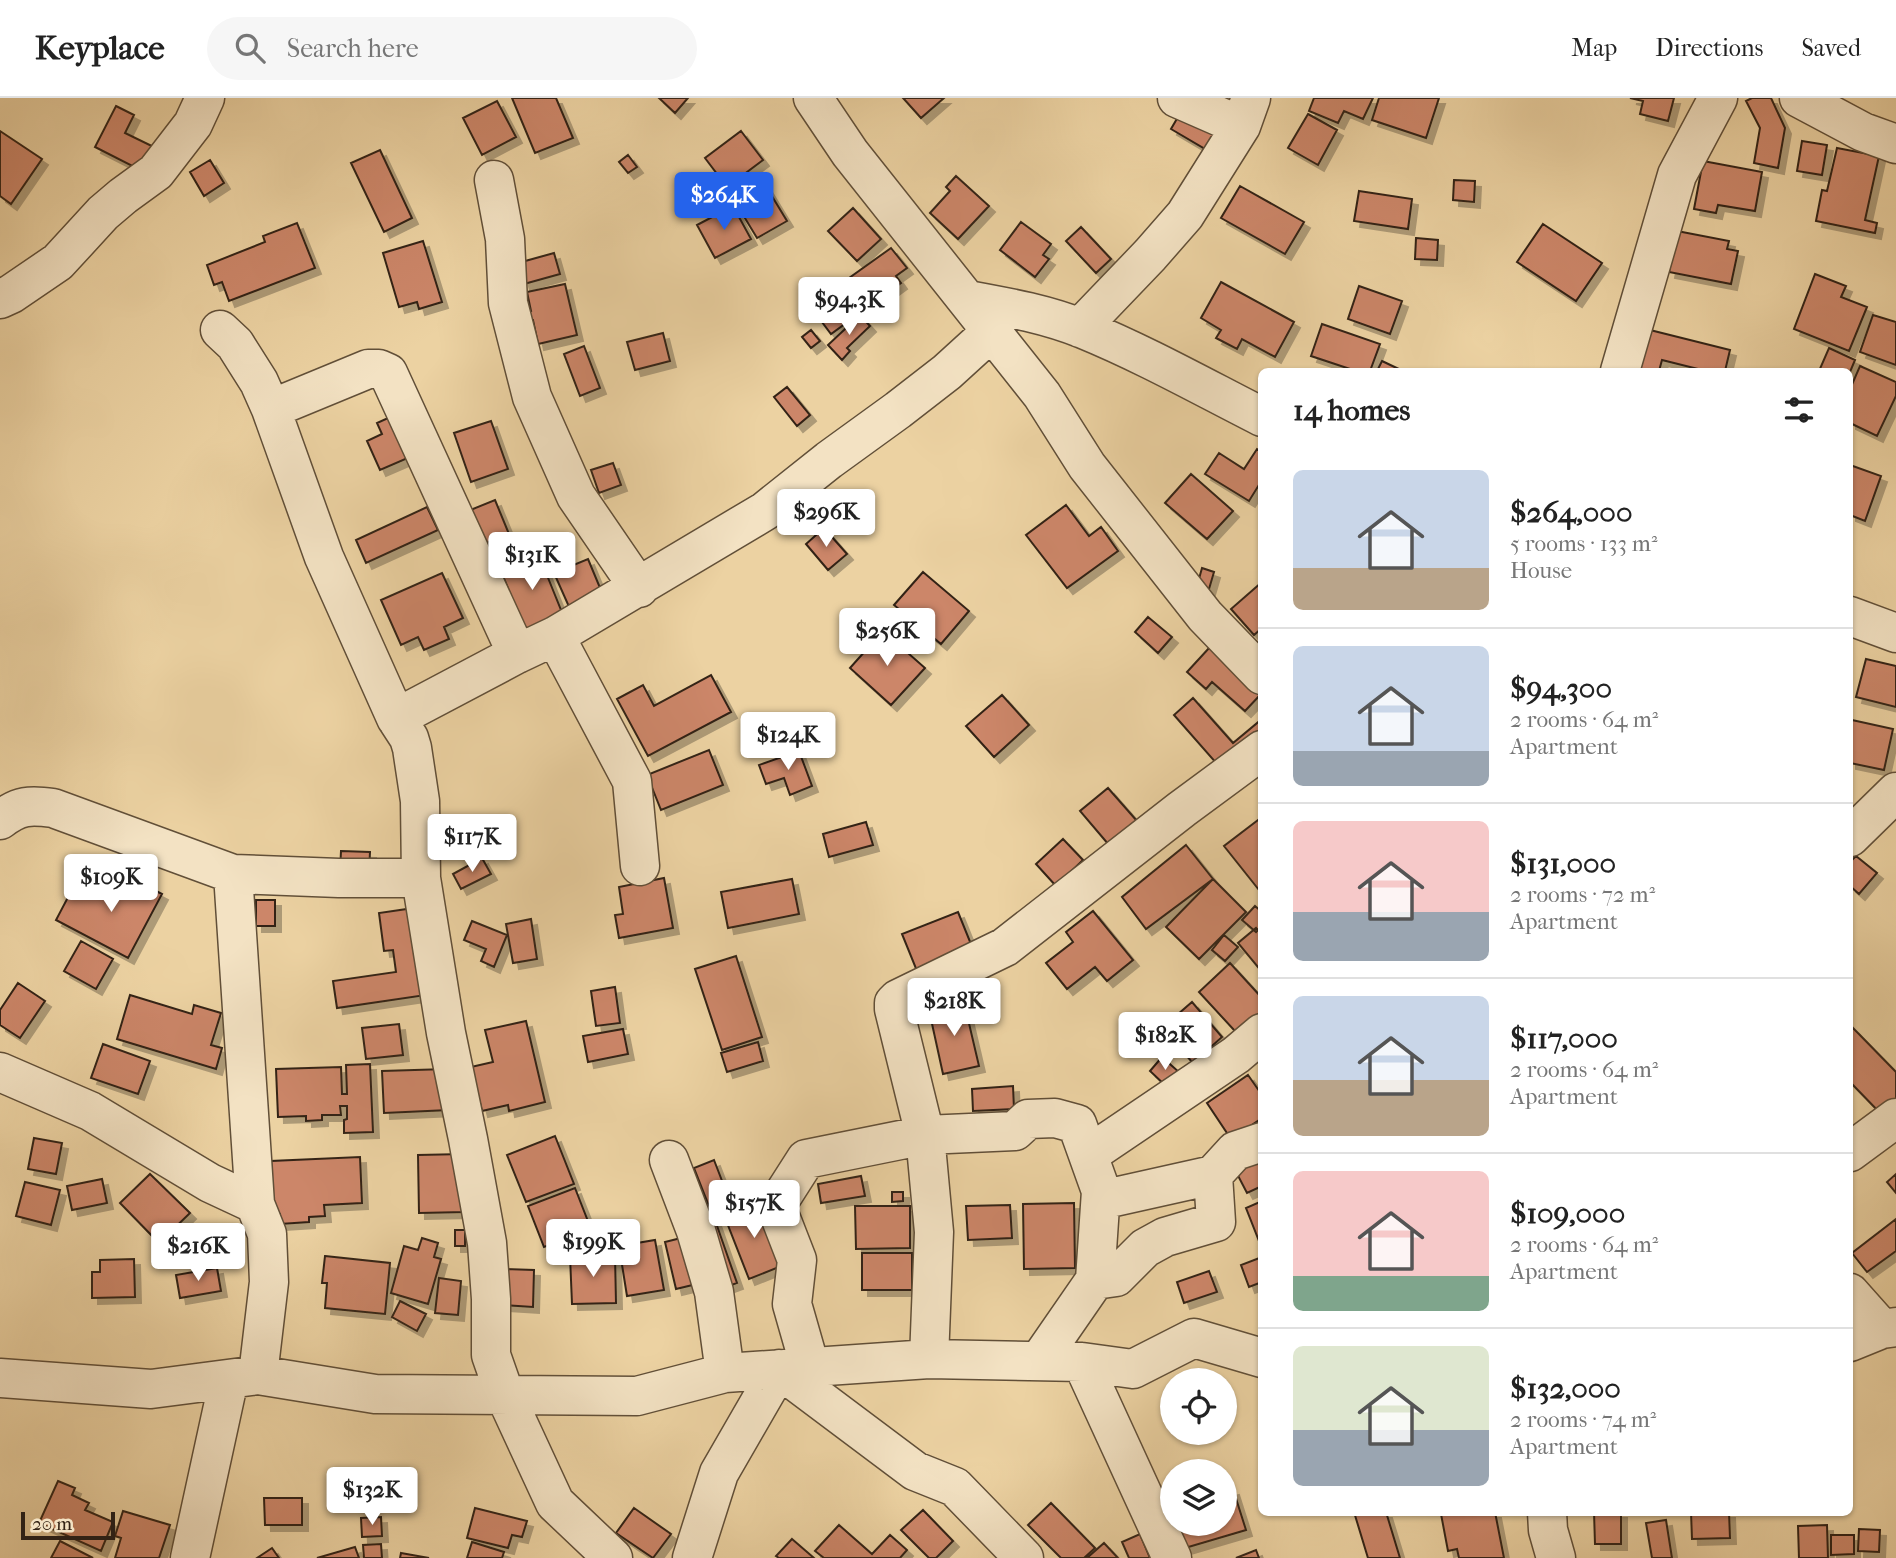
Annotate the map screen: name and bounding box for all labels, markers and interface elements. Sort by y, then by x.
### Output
search box [207,17,697,80]
text: Keyplace [35,29,165,68]
icon: search [231,29,269,67]
text: Search here [287,33,419,64]
text: Map [1571,34,1617,62]
text: Directions [1655,34,1763,62]
text: Saved [1801,34,1861,62]
pin: $264K [675,172,773,232]
text: $264K [690,181,758,208]
pin: $94.3K [792,278,906,337]
text: $94.3K [814,286,884,313]
icon: filters [1780,391,1818,429]
text: 14 homes [1293,393,1410,428]
pin: $296K [777,490,875,549]
text: $264,000 [1510,495,1632,530]
text: $296K [793,498,859,525]
icon: home [1349,498,1433,582]
text: 5 rooms · 133 m² [1510,530,1657,557]
pin: $131K [483,532,581,592]
text: $131K [504,541,560,568]
text: House [1510,557,1572,584]
pin: $256K [838,608,936,668]
text: $256K [855,617,919,644]
text: $94,300 [1510,671,1612,706]
icon: home [1349,674,1433,758]
text: 2 rooms · 64 m² [1510,706,1658,733]
pin: $124K [739,712,837,772]
text: $124K [757,721,820,748]
text: Apartment [1510,733,1618,760]
pin: $117K [423,814,521,874]
text: $117K [444,823,500,850]
text: $131,000 [1510,846,1616,881]
icon: home [1349,849,1433,933]
pin: $109K [62,854,160,914]
text: $109K [80,863,142,890]
text: 2 rooms · 72 m² [1510,881,1655,908]
text: Apartment [1510,908,1618,935]
pin: $218K [905,978,1003,1038]
text: $218K [924,987,984,1014]
pin: $182K [1116,1012,1214,1072]
text: $182K [1135,1021,1195,1048]
text: $117,000 [1510,1021,1618,1056]
icon: home [1349,1024,1433,1108]
text: 2 rooms · 64 m² [1510,1056,1658,1083]
text: Apartment [1510,1083,1618,1110]
pin: $157K [705,1180,803,1240]
text: $157K [725,1189,783,1216]
text: $109,000 [1510,1196,1625,1231]
icon: home [1349,1199,1433,1283]
pin: $199K [544,1220,642,1279]
pin: $216K [149,1224,247,1283]
text: $199K [562,1228,624,1255]
text: 2 rooms · 64 m² [1510,1231,1658,1258]
text: $216K [167,1232,229,1259]
text: Apartment [1510,1258,1618,1285]
map controls [1160,1368,1237,1536]
button: locate [1160,1368,1237,1445]
text: $132,000 [1510,1371,1621,1406]
icon: home [1349,1374,1433,1458]
text: 2 rooms · 74 m² [1510,1406,1656,1433]
text: Apartment [1510,1433,1618,1460]
button: layers [1160,1459,1237,1536]
pin: $132K [323,1468,421,1527]
text: $132K [343,1476,401,1503]
scale bar [21,1509,116,1541]
text: 20 m [32,1513,72,1535]

